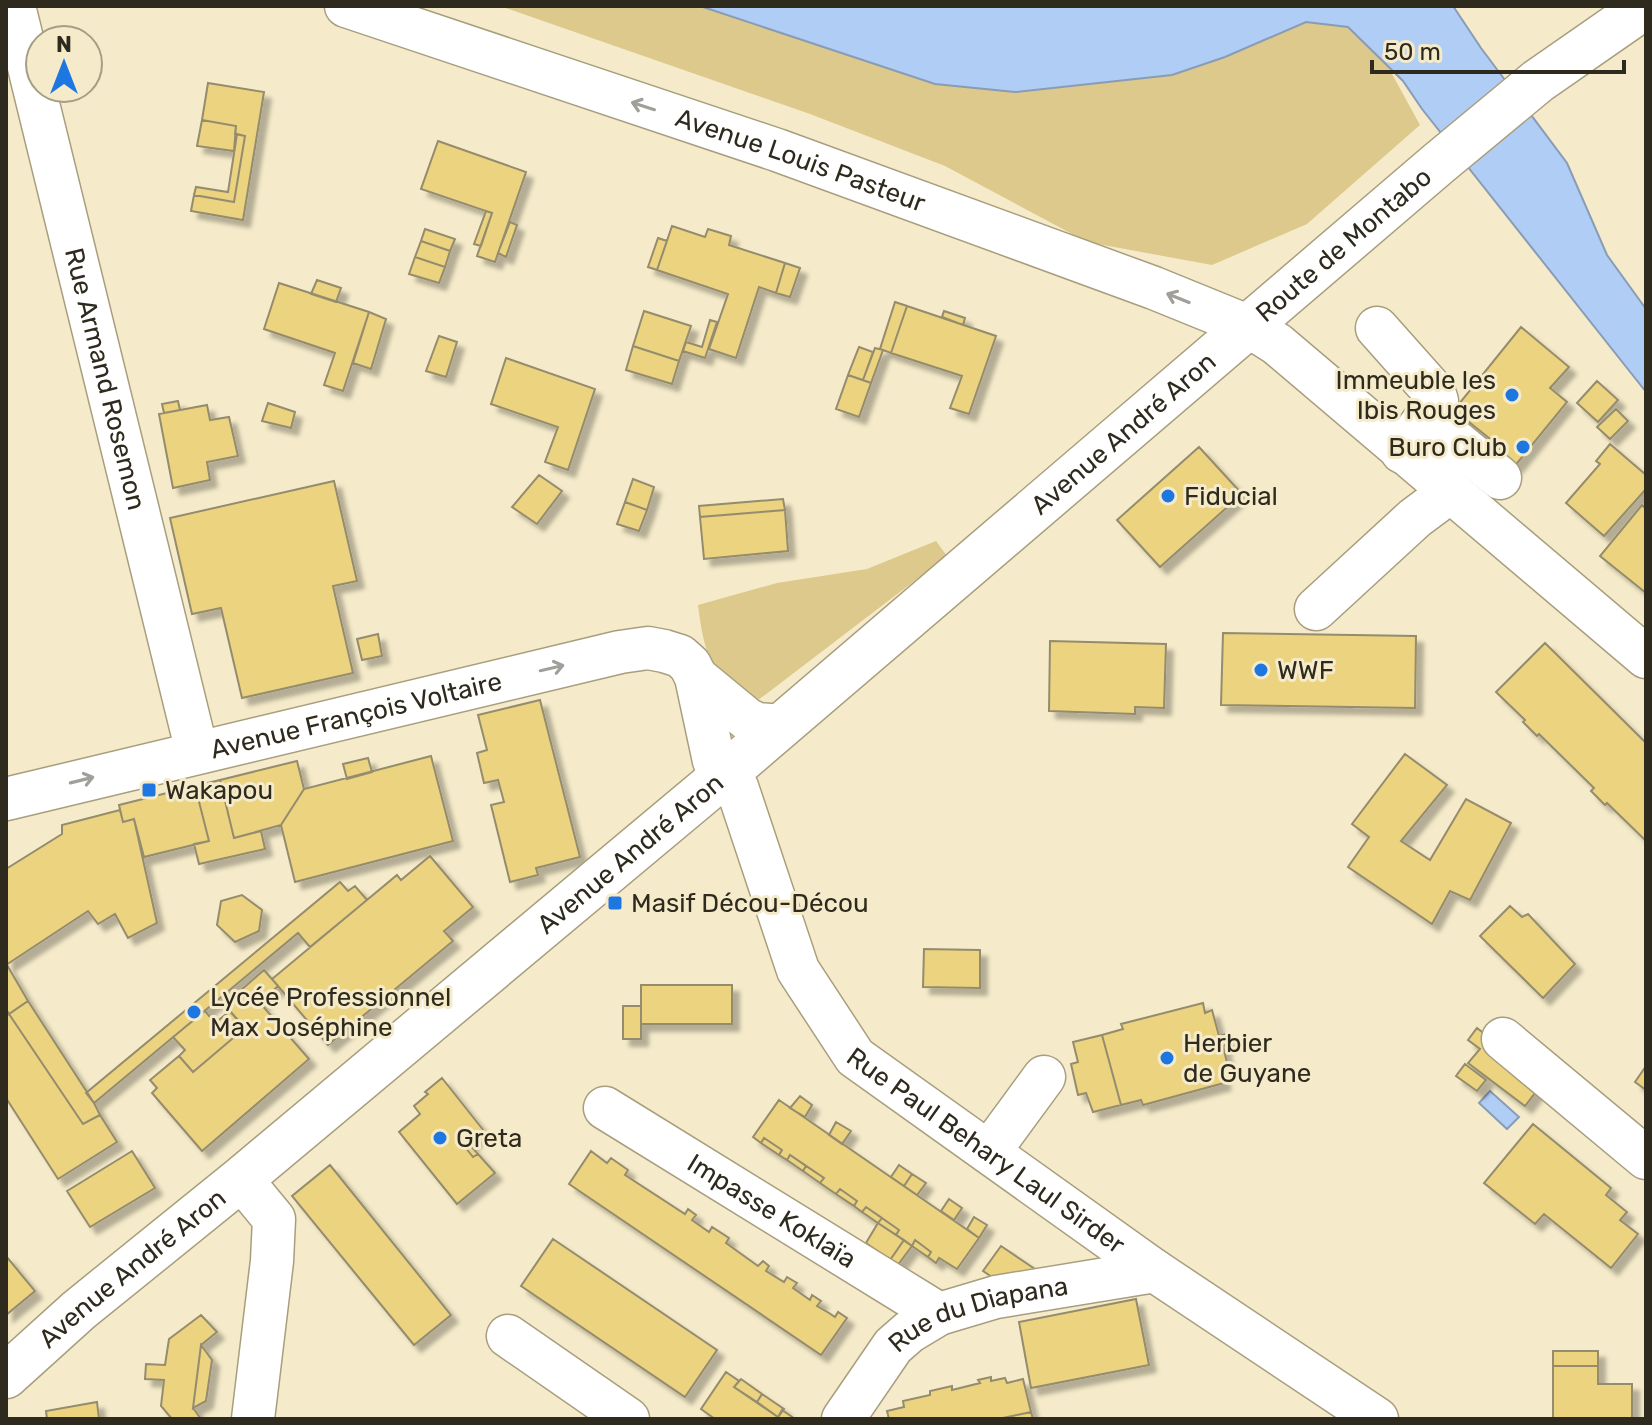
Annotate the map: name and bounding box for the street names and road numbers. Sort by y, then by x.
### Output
street label: Avenue Louis Pasteur [672,102,930,219]
street label: Route de Montabo [1250,161,1438,328]
street label: Rue Armand Rosemon [58,245,153,513]
street label: Avenue André Aron [1025,346,1222,521]
street label: Avenue François Voltaire [207,665,505,765]
street label: Avenue André Aron [531,767,729,940]
street label: Rue Paul Behary Laul Sirder [841,1041,1131,1260]
street label: Impasse Koklaïa [682,1147,862,1275]
street label: Avenue André Aron [32,1182,232,1354]
street label: Rue du Diapana [882,1270,1070,1359]

